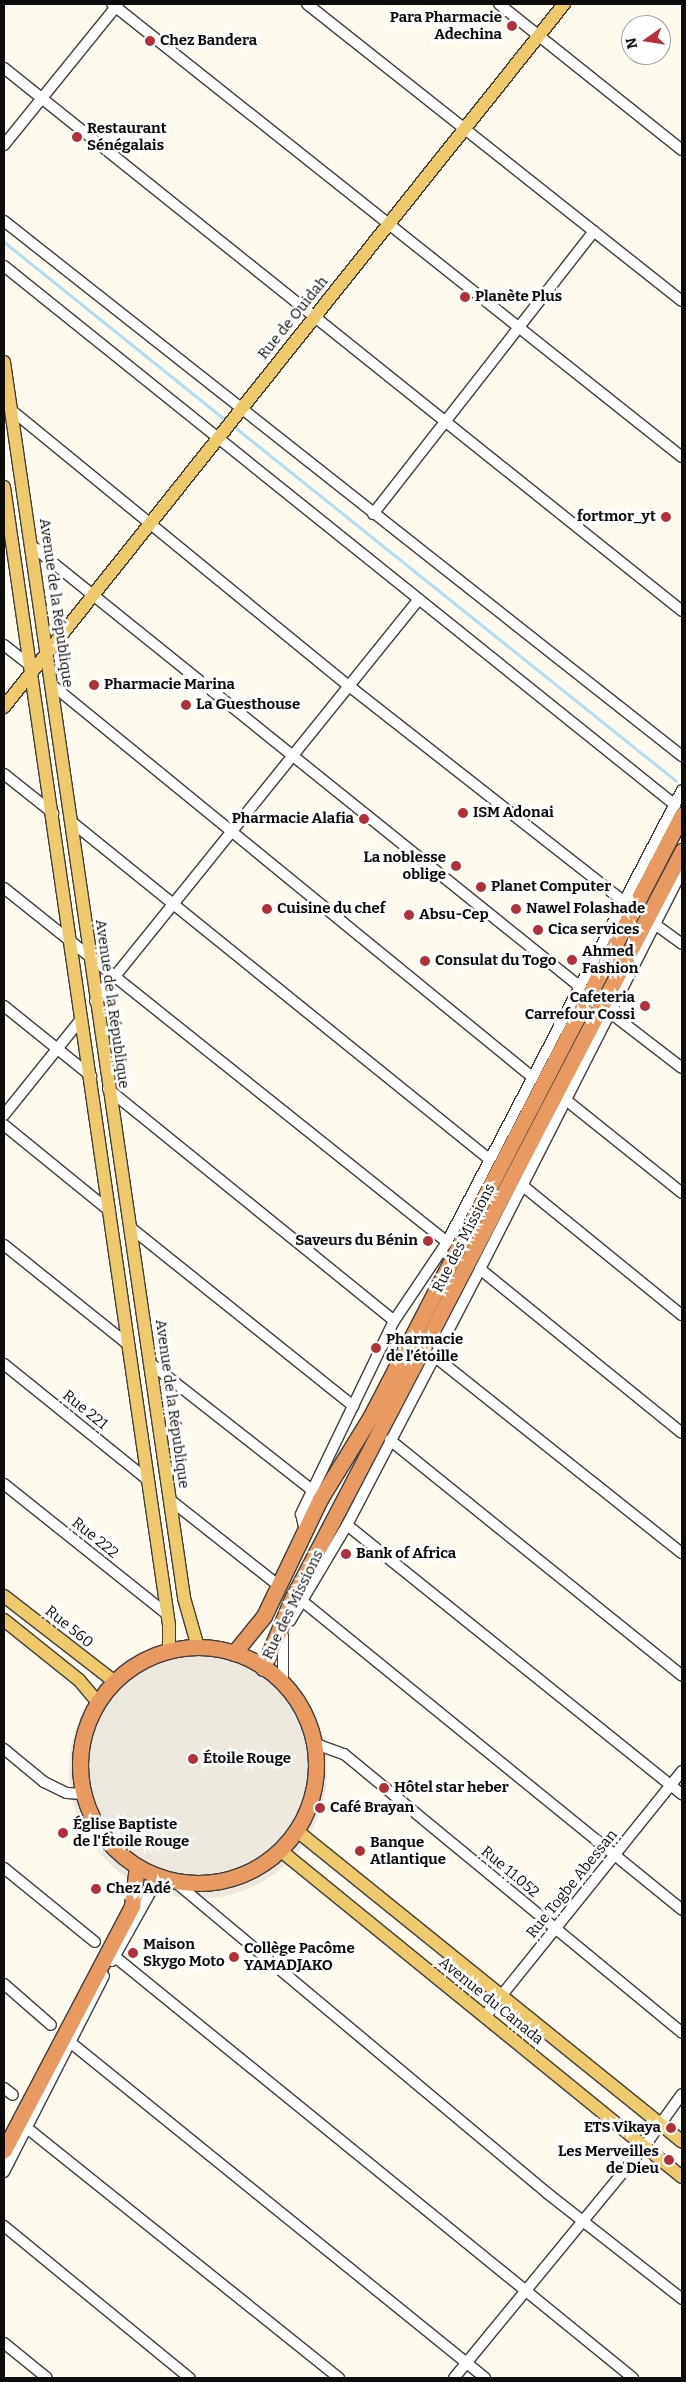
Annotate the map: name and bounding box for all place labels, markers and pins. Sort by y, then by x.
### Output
place label: Para Pharmacie Adechina [390,8,502,43]
marker: Para Pharmacie Adechina [506,20,518,32]
place label: Chez Bandera [160,32,257,50]
marker: Chez Bandera [144,35,156,47]
place label: Restaurant Sénégalais [87,119,167,154]
marker: Restaurant Sénégalais [71,131,83,143]
place label: Planète Plus [475,288,562,306]
marker: Planète Plus [459,291,471,303]
place label: fortmor_yt [577,508,656,526]
marker: fortmor_yt [660,511,672,523]
place label: Pharmacie Marina [104,676,235,694]
marker: Pharmacie Marina [88,679,100,691]
place label: La Guesthouse [196,696,300,714]
marker: La Guesthouse [180,699,192,711]
place label: ISM Adonai [473,804,554,822]
marker: ISM Adonai [457,807,469,819]
place label: Pharmacie Alafia [232,810,354,828]
marker: Pharmacie Alafia [358,813,370,825]
place label: La noblesse oblige [364,848,446,883]
marker: La noblesse oblige [450,860,462,872]
place label: Planet Computer [491,878,611,896]
marker: Planet Computer [475,881,487,893]
place label: Cuisine du chef [277,900,385,918]
place label: Nawel Folashade [526,900,645,918]
marker: Cuisine du chef [261,903,273,915]
marker: Nawel Folashade [510,903,522,915]
place label: Absu-Cep [419,906,489,924]
marker: Absu-Cep [403,909,415,921]
place label: Cica services [548,921,639,939]
marker: Cica services [532,924,544,936]
place label: Ahmed Fashion [582,942,638,977]
place label: Consulat du Togo [435,952,556,970]
marker: Ahmed Fashion [566,954,578,966]
marker: Consulat du Togo [419,955,431,967]
place label: Cafeteria Carrefour Cossi [525,988,635,1023]
marker: Cafeteria Carrefour Cossi [639,1000,651,1012]
place label: Saveurs du Bénin [295,1232,418,1250]
marker: Saveurs du Bénin [422,1235,434,1247]
place label: Pharmacie de l’étoille [386,1330,463,1365]
marker: Pharmacie de l’étoille [370,1342,382,1354]
place label: Bank of Africa [356,1545,456,1563]
marker: Bank of Africa [340,1548,352,1560]
place label: Étoile Rouge [203,1750,291,1768]
marker: Étoile Rouge [187,1753,199,1765]
place label: Hôtel star heber [394,1779,509,1797]
marker: Hôtel star heber [378,1782,390,1794]
place label: Café Brayan [330,1799,414,1817]
marker: Café Brayan [314,1802,326,1814]
place label: Église Baptiste de l'Étoile Rouge [73,1815,189,1850]
marker: Église Baptiste de l'Étoile Rouge [57,1827,69,1839]
place label: Banque Atlantique [370,1833,446,1868]
marker: Banque Atlantique [354,1845,366,1857]
place label: Chez Adé [106,1880,171,1898]
marker: Chez Adé [90,1883,102,1895]
place label: Maison Skygo Moto [143,1935,225,1970]
place label: Collège Pacôme YAMADJAKO [244,1939,355,1974]
marker: Maison Skygo Moto [127,1947,139,1959]
marker: Collège Pacôme YAMADJAKO [228,1951,240,1963]
place label: ETS Vikaya [584,2119,661,2137]
marker: ETS Vikaya [665,2122,677,2134]
place label: Les Merveilles de Dieu [558,2142,659,2177]
marker: Les Merveilles de Dieu [663,2154,675,2166]

